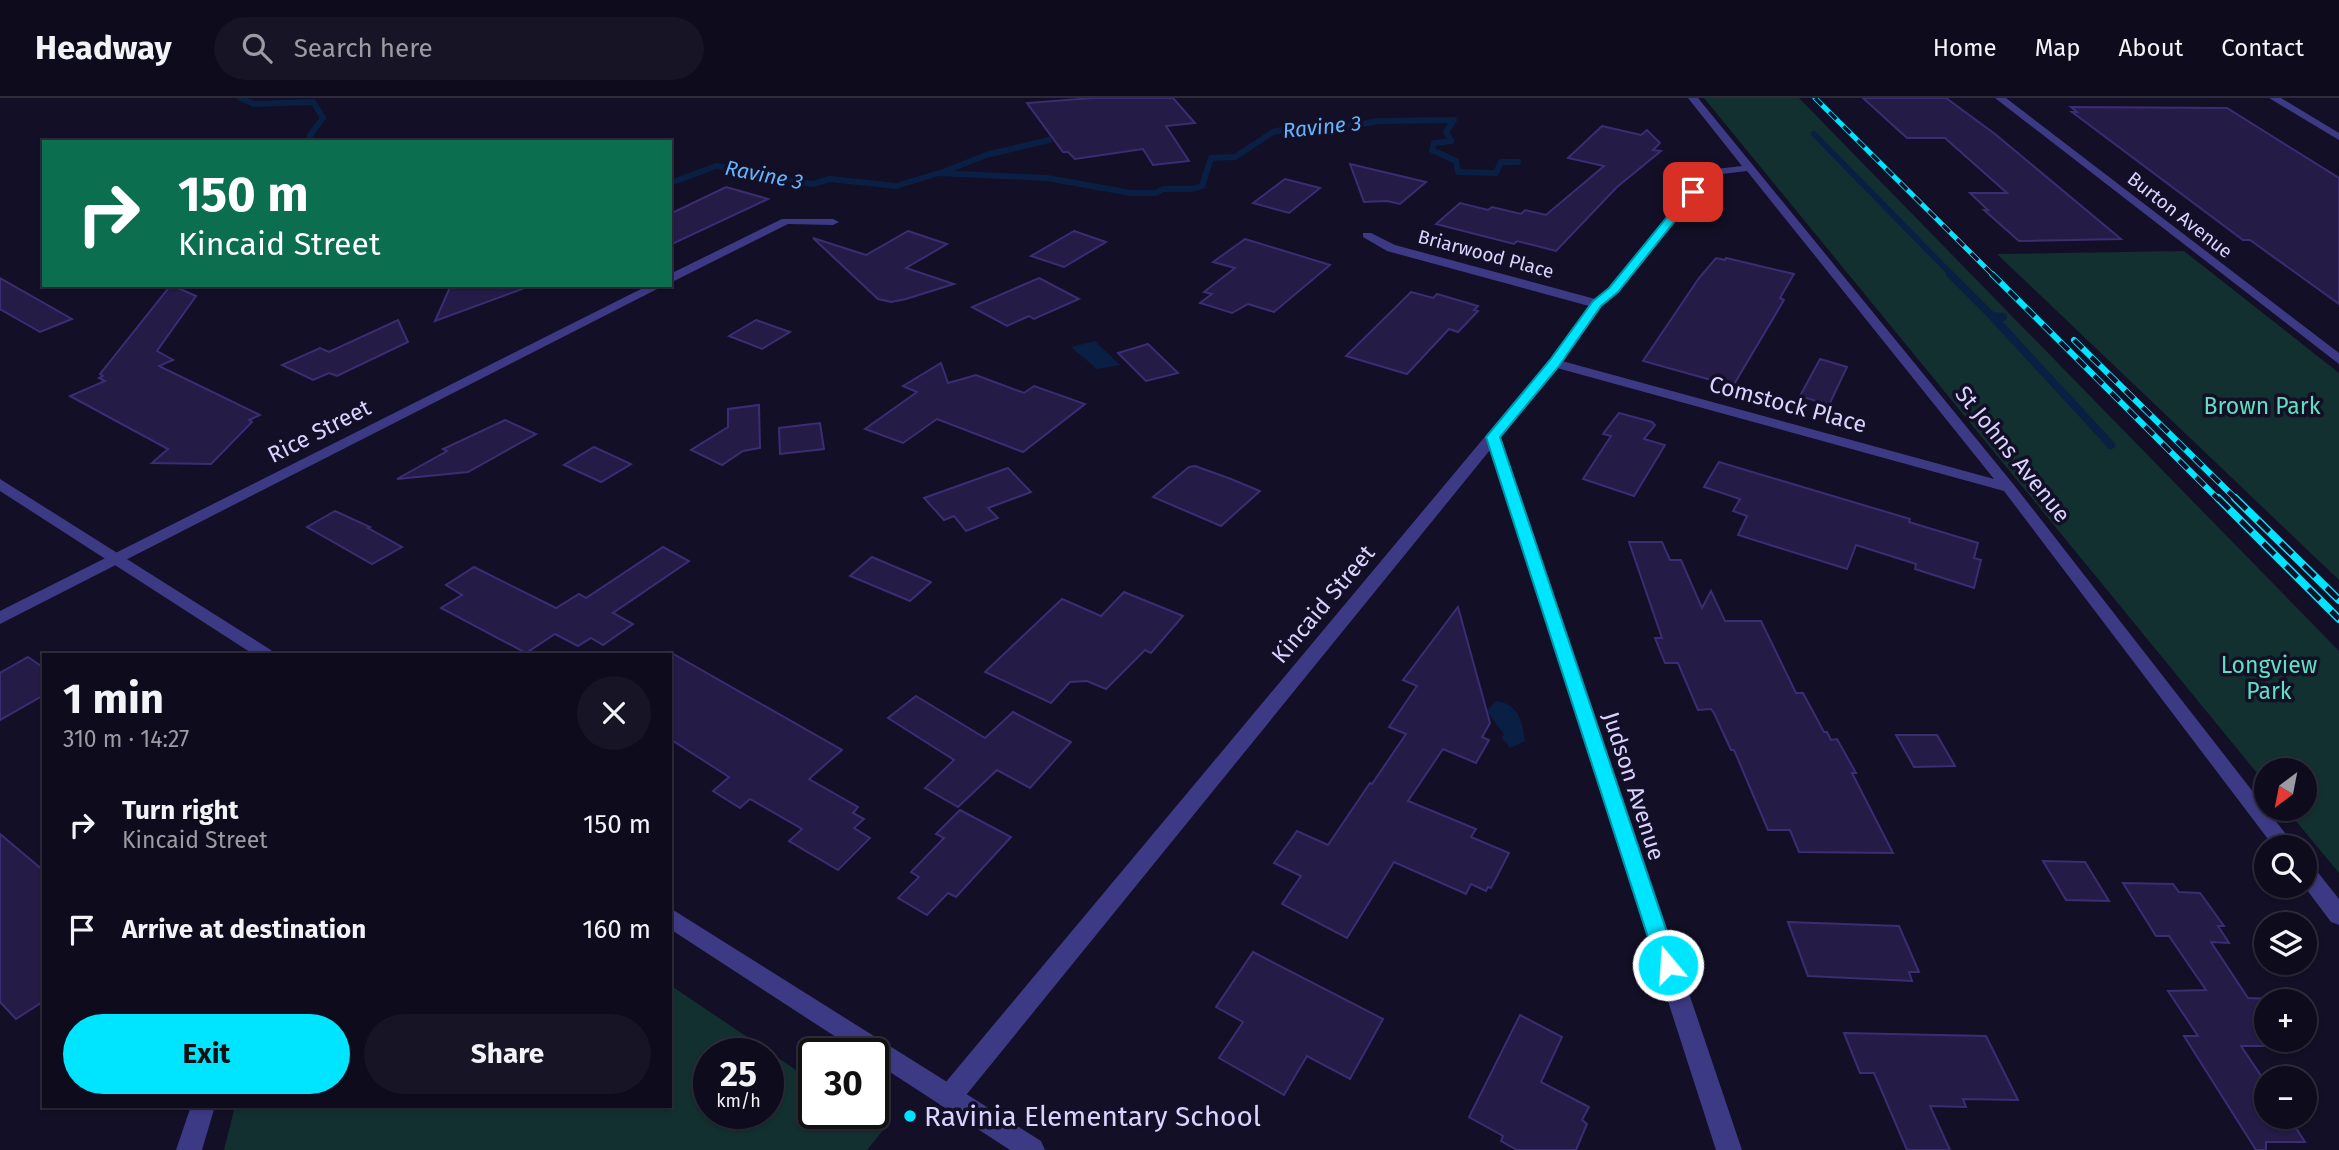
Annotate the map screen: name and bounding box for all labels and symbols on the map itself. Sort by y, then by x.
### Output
water label: Ravine 3 [1281,110,1363,144]
water label: Ravine 3 [723,155,805,195]
pin [1663,162,1723,222]
street label: Burton Avenue [2123,167,2237,263]
street label: Briarwood Place [1415,225,1557,283]
street label: Comstock Place [1706,370,1870,438]
street label: St Johns Avenue [1949,380,2077,528]
park label: Brown Park [2204,392,2321,420]
street label: Rice Street [263,393,376,469]
street label: Kincaid Street [1266,539,1381,669]
park label: Longview Park [2221,651,2318,705]
street label: Judson Avenue [1597,708,1671,864]
north arrow [2254,758,2317,821]
position arrow [1631,928,1705,1002]
speed limit sign: 30 [798,1038,889,1129]
place label: Ravinia Elementary School [924,1100,1261,1133]
marker: Ravinia Elementary School [902,1108,918,1124]

